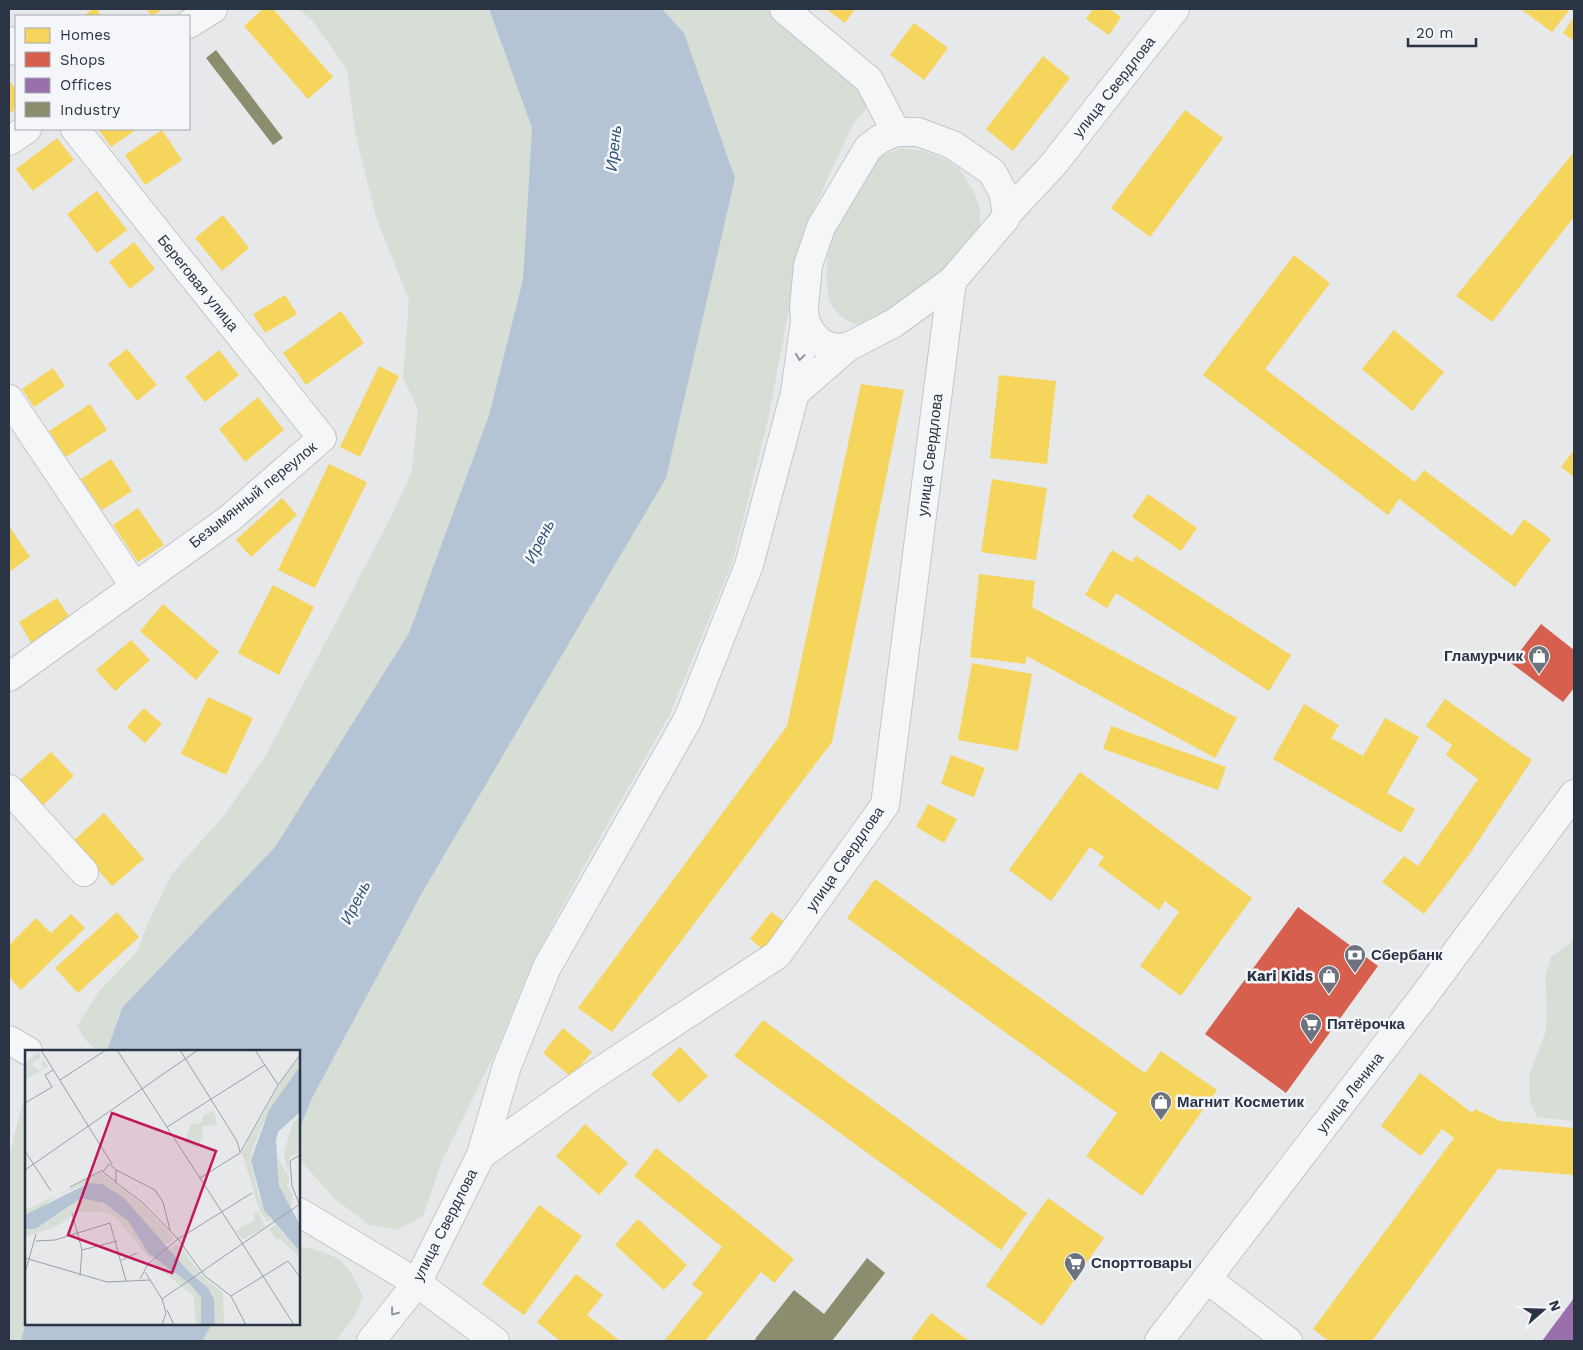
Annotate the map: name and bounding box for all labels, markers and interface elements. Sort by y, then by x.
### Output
legend [15,15,190,130]
scale bar [1408,15,1476,47]
text: 20 m [1416,24,1454,42]
text: Homes [60,26,111,44]
street label: улица Свердлова [1069,32,1160,141]
text: Shops [60,51,105,69]
text: Offices [60,76,112,94]
text: Industry [60,101,121,119]
water label: Ирень [602,124,625,172]
street label: Береговая улица [154,231,243,335]
one-way arrow [796,353,806,362]
street label: улица Свердлова [914,392,947,517]
street label: Безымянный переулок [186,438,321,552]
water label: Ирень [520,516,558,566]
shop icon: Гламурчик [1527,644,1551,675]
place label: Гламурчик [1444,647,1523,665]
street label: улица Свердлова [802,803,888,915]
water label: Ирень [336,877,374,927]
bank icon: Сбербанк [1343,943,1367,974]
place label: Сбербанк [1371,946,1443,964]
shop icon: Kari Kids [1317,964,1341,995]
place label: Kari Kids [1247,967,1313,985]
supermarket icon: Пятёрочка [1299,1012,1323,1043]
place label: Пятёрочка [1327,1015,1405,1033]
street label: улица Ленина [1313,1048,1388,1137]
inset map [25,1050,300,1325]
shop icon: Магнит Косметик [1149,1090,1173,1121]
place label: Магнит Косметик [1177,1093,1304,1111]
street label: улица Свердлова [409,1165,481,1284]
supermarket icon: Спорттовары [1063,1251,1087,1282]
place label: Спорттовары [1091,1254,1192,1272]
north arrow [1518,1285,1568,1335]
text: N [1546,1298,1565,1313]
one-way arrow [391,1306,399,1315]

